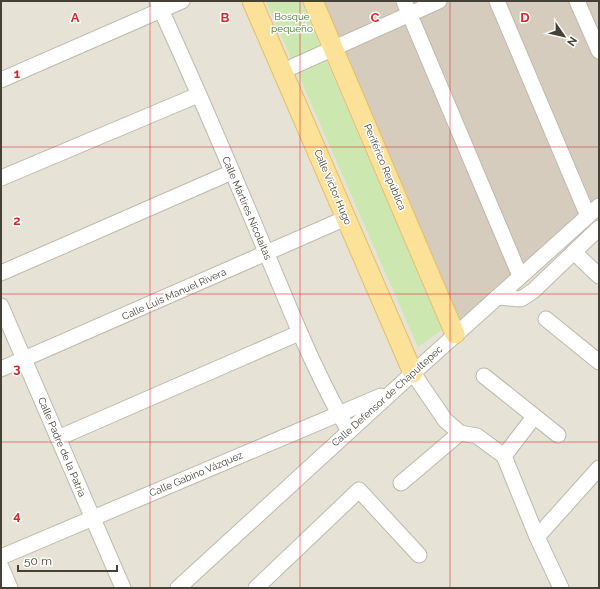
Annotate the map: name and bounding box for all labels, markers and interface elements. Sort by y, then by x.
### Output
text: A [71,10,80,25]
text: B [221,10,230,25]
text: C [371,10,380,25]
text: D [520,10,530,25]
park label: Bosque pequeño [271,11,313,34]
north arrow [544,16,584,56]
text: N [564,34,580,48]
text: 1 [14,66,21,81]
street label: Periférico República [362,122,408,212]
street label: Calle Víctor Hugo [312,148,354,226]
street label: Calle Mártires Nicolaítas [220,155,274,262]
text: 2 [13,213,21,228]
street label: Calle Luis Manuel Rivera [120,266,228,322]
street label: Calle Defensor de Chapultepec [329,343,445,449]
text: 3 [13,361,21,376]
street label: Calle Padre de la Patria [36,396,88,498]
street label: Calle Gabino Vázquez [148,449,244,499]
text: 4 [13,508,21,523]
scale bar [18,547,117,573]
text: 50 m [24,554,52,568]

